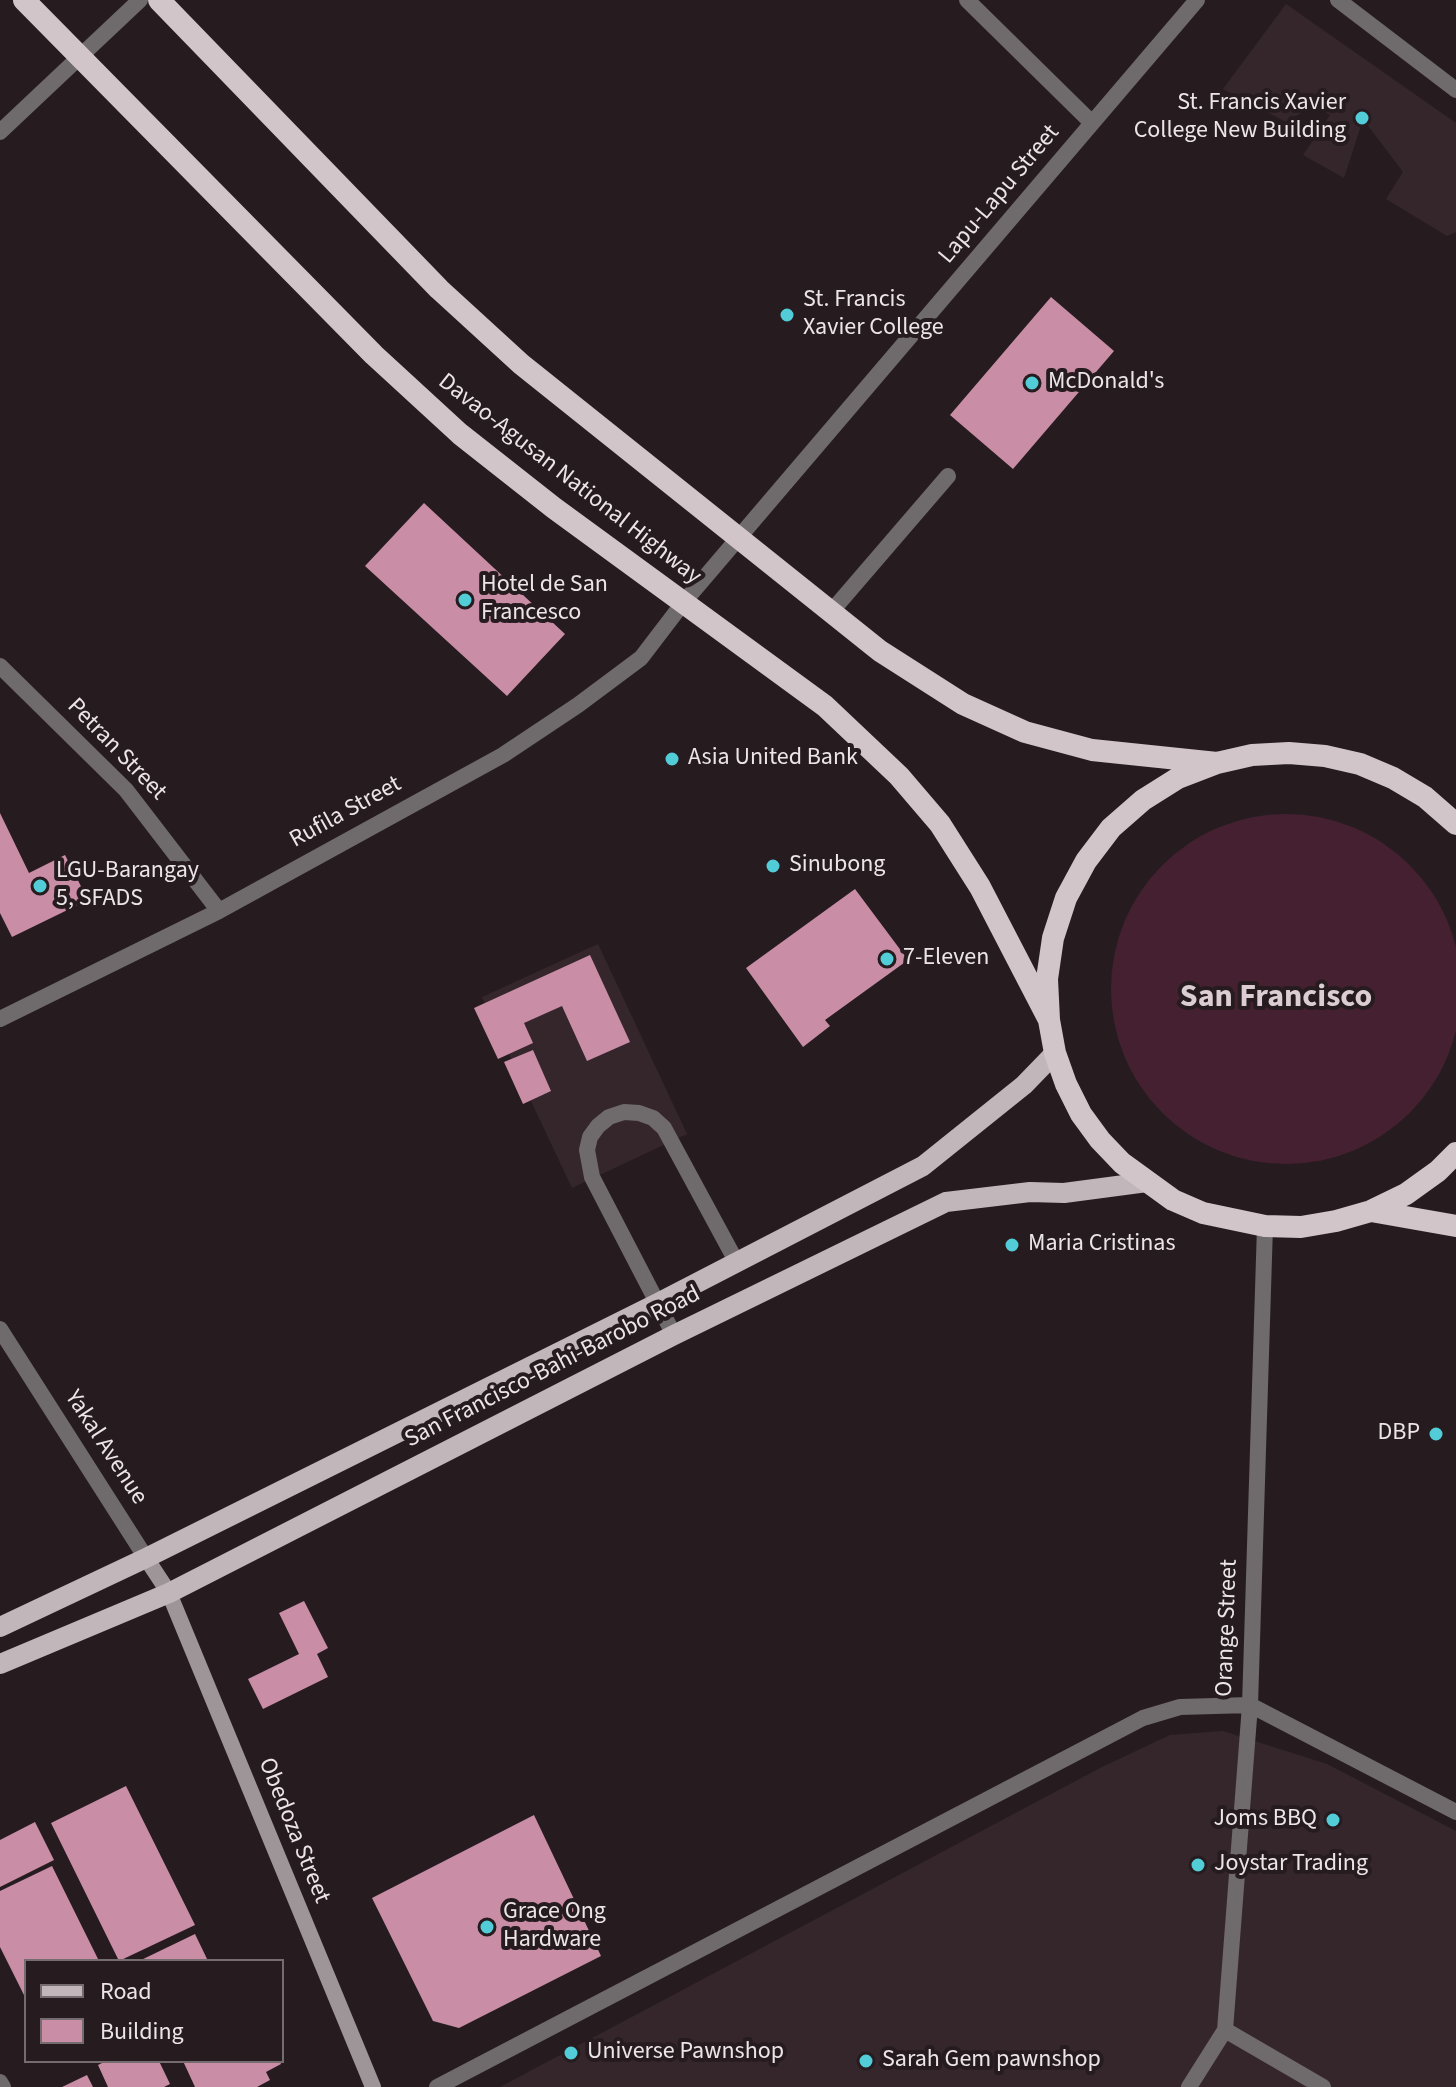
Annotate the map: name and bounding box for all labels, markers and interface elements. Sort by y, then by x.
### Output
place label: St. Francis Xavier College New Building [1134,90,1346,146]
marker: St. Francis Xavier College New Building [1353,109,1371,127]
street label: Lapu-Lapu Street [933,120,1067,270]
place label: St. Francis Xavier College [803,287,944,343]
marker: St. Francis Xavier College [778,306,796,324]
street label: Davao-Agusan National Highway [432,368,706,592]
place label: McDonald's [1048,369,1164,397]
marker: McDonald's [1023,374,1041,392]
place label: Hotel de San Francesco [481,572,608,628]
marker: Hotel de San Francesco [456,591,474,609]
street label: Petran Street [60,693,172,807]
place label: Asia United Bank [688,745,858,773]
marker: Asia United Bank [663,750,681,768]
street label: Rufila Street [285,771,407,855]
place label: Sinubong [789,852,885,880]
marker: Sinubong [764,857,782,875]
place label: LGU-Barangay 5, SFADS [56,858,199,914]
marker: LGU-Barangay 5, SFADS [31,877,49,895]
place label: 7-Eleven [903,945,989,973]
marker: 7-Eleven [878,950,896,968]
district label: San Francisco [1180,980,1372,1018]
place label: Maria Cristinas [1028,1231,1175,1259]
marker: Maria Cristinas [1003,1236,1021,1254]
street label: San Francisco-Bahi-Barobo Road [400,1281,706,1455]
street label: Yakal Avenue [57,1385,153,1511]
place label: DBP [1378,1420,1420,1448]
marker: DBP [1427,1425,1445,1443]
street label: Orange Street [1211,1559,1245,1697]
street label: Obedoza Street [251,1754,335,1908]
place label: Joms BBQ [1214,1806,1317,1834]
marker: Joms BBQ [1324,1811,1342,1829]
place label: Joystar Trading [1214,1851,1368,1879]
marker: Joystar Trading [1189,1856,1207,1874]
place label: Grace Ong Hardware [503,1899,606,1955]
marker: Grace Ong Hardware [478,1918,496,1936]
legend [24,1959,284,2063]
text: Road [100,1974,152,2009]
text: Building [100,2014,184,2049]
place label: Universe Pawnshop [587,2039,784,2067]
marker: Universe Pawnshop [562,2044,580,2062]
place label: Sarah Gem pawnshop [882,2047,1101,2075]
marker: Sarah Gem pawnshop [857,2052,875,2070]

